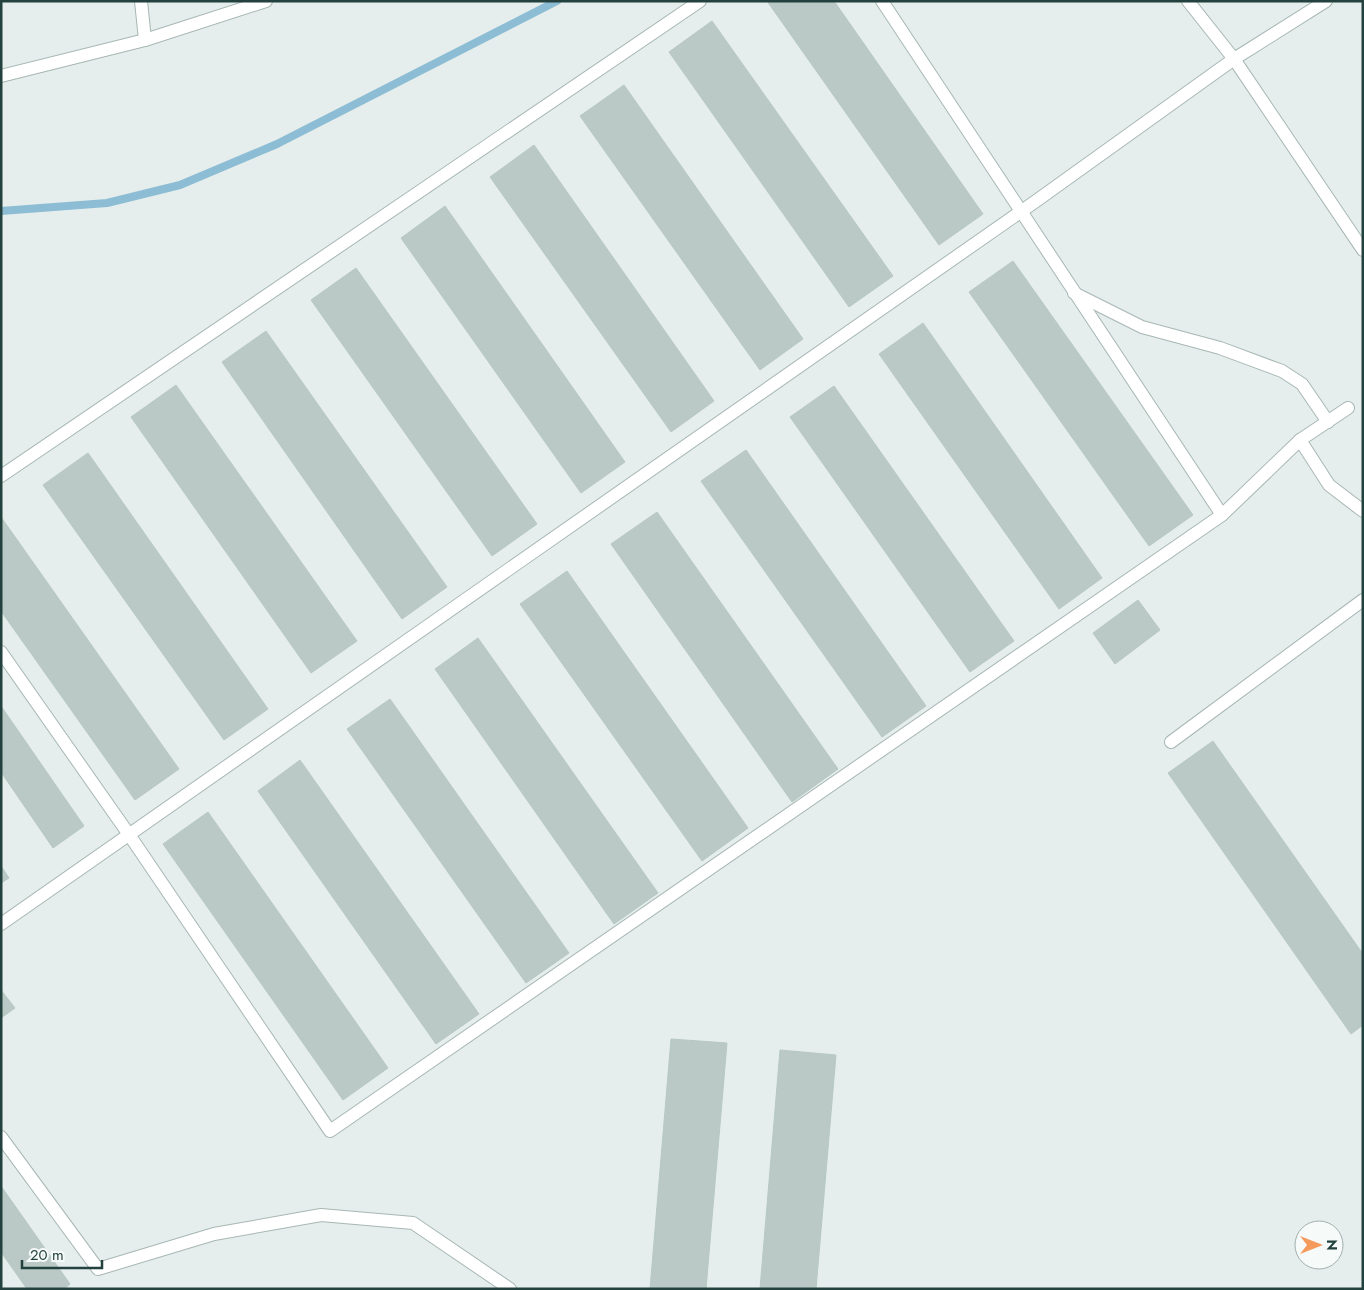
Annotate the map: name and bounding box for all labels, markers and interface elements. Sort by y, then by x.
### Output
north arrow [1294,1220,1344,1270]
scale bar [22,1238,102,1270]
text: N [1322,1239,1342,1251]
text: 20 m [30,1244,64,1266]

